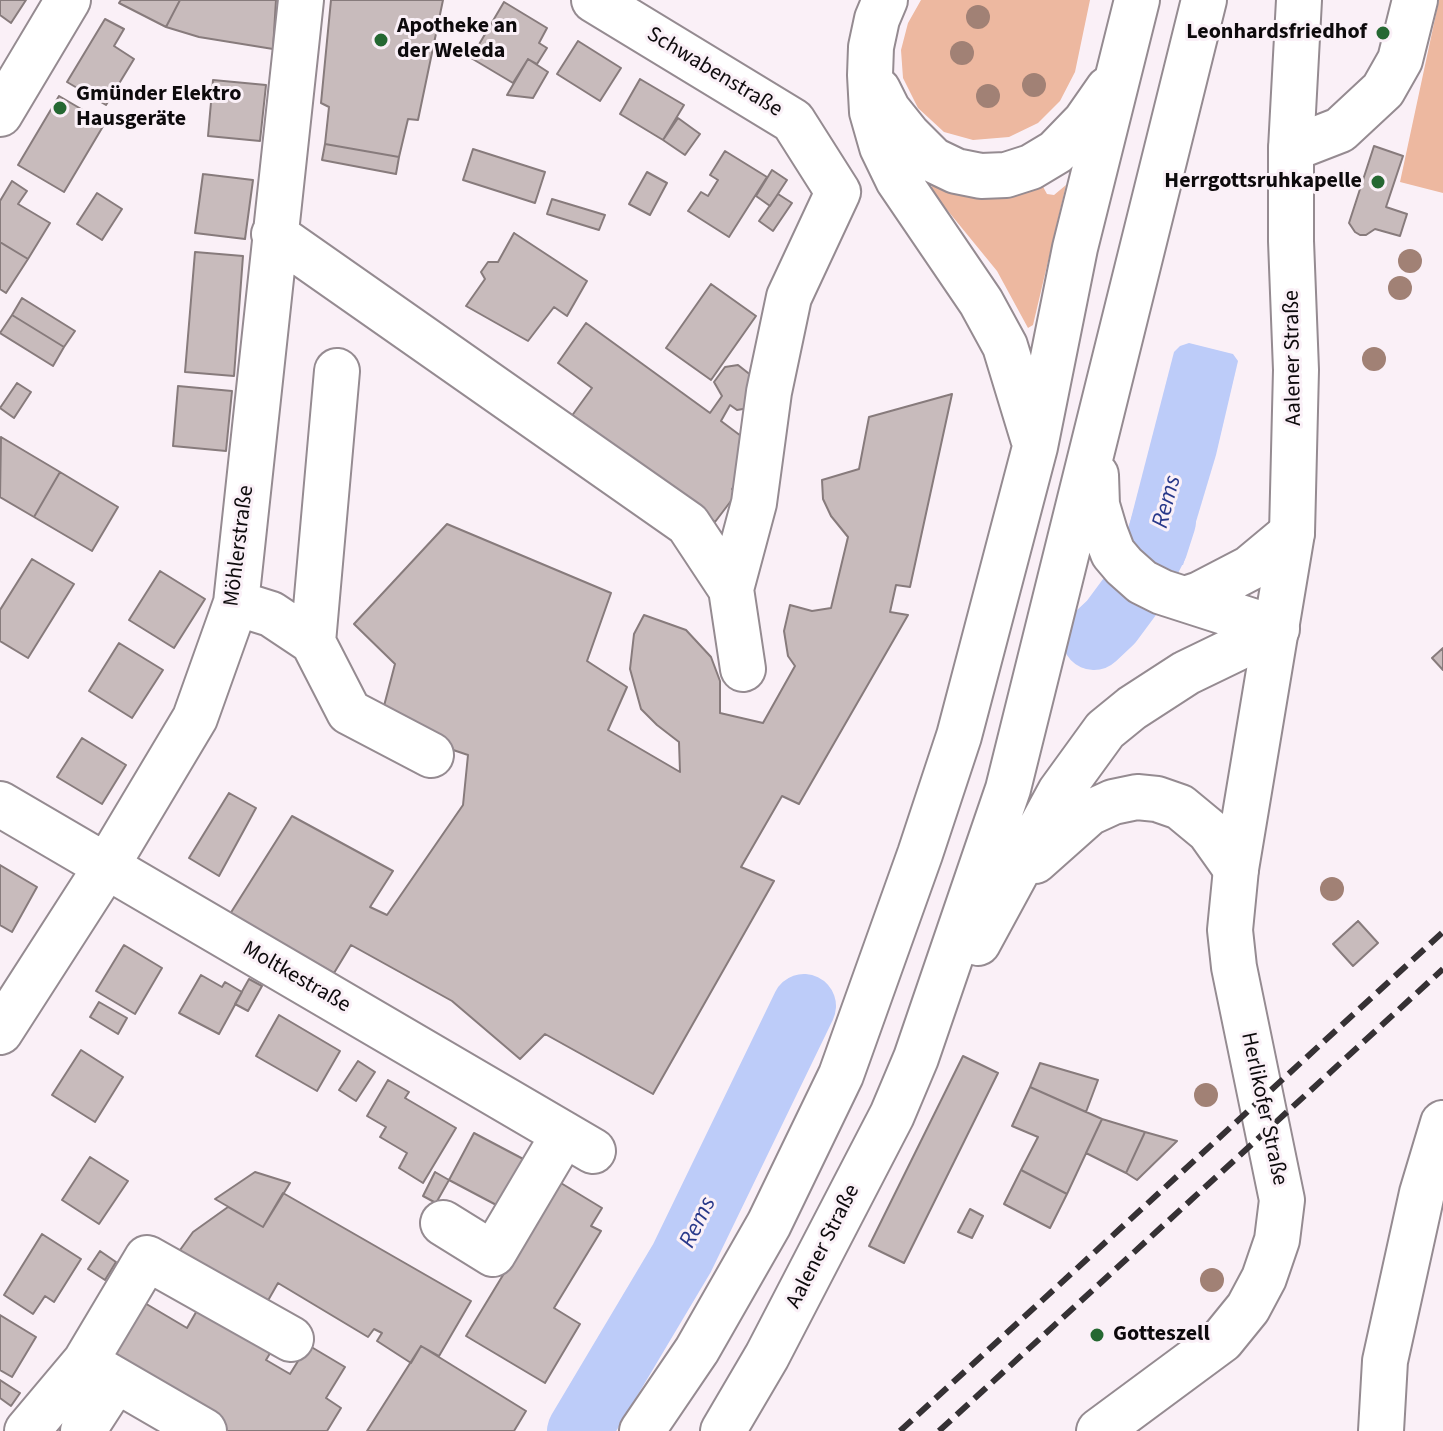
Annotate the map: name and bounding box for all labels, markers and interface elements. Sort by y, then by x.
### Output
place label: Apotheke an der Weleda [397,14,518,66]
place label: Leonhardsfriedhof [1186,20,1367,46]
street label: Schwabenstraße [641,22,787,124]
marker: Leonhardsfriedhof [1374,24,1392,42]
marker: Apotheke an der Weleda [372,31,390,49]
place label: Gmünder Elektro Hausgeräte [76,82,241,134]
marker: Gmünder Elektro Hausgeräte [51,99,69,117]
place label: Herrgottsruhkapelle [1164,169,1362,195]
marker: Herrgottsruhkapelle [1369,173,1387,191]
street label: Aalener Straße [1280,290,1308,426]
water label: Rems [1147,472,1189,532]
street label: Möhlerstraße [219,484,261,608]
street label: Moltkestraße [237,936,355,1020]
street label: Herlikofer Straße [1234,1030,1292,1188]
street label: Aalener Straße [781,1181,867,1313]
water label: Rems [674,1193,724,1253]
place label: Gotteszell [1113,1322,1210,1348]
marker: Gotteszell [1088,1326,1106,1344]

